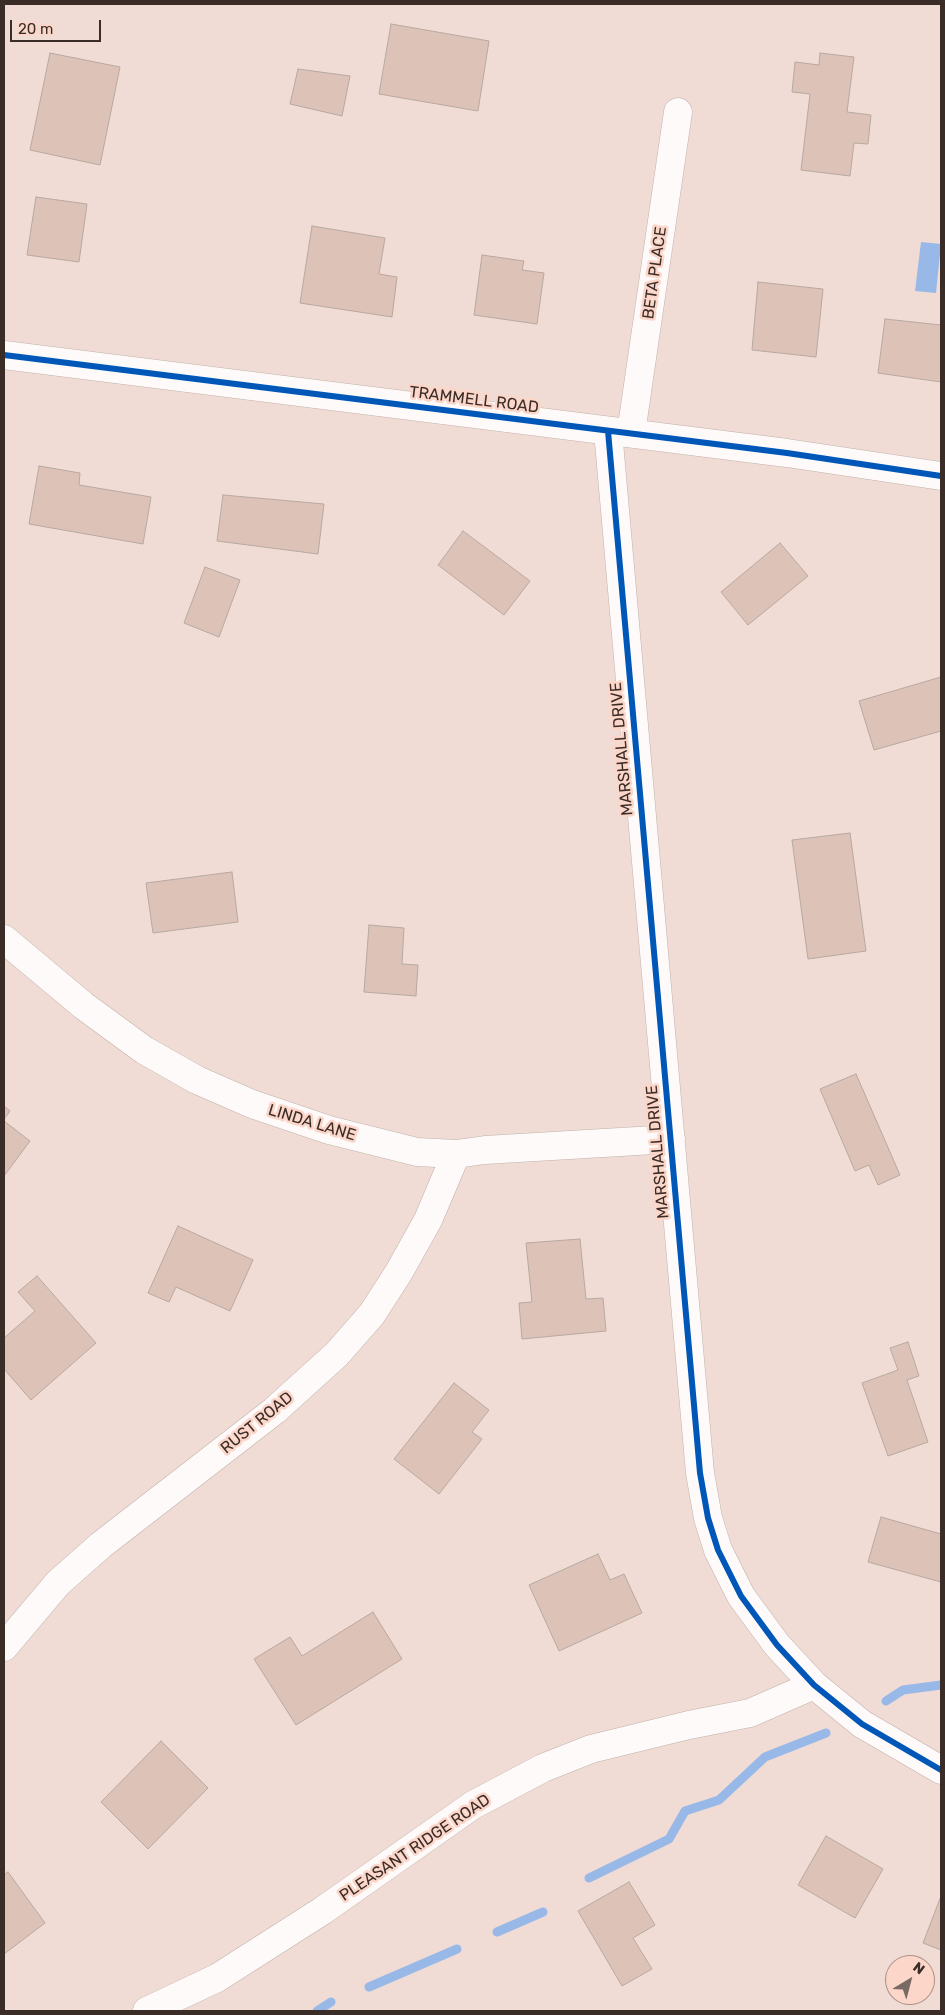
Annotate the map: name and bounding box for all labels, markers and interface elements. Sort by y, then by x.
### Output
scale bar [12,10,104,42]
text: 20 m [18,20,53,38]
street label: BETA PLACE [639,225,671,321]
street label: TRAMMELL ROAD [408,383,540,417]
street label: MARSHALL DRIVE [607,681,637,817]
street label: MARSHALL DRIVE [643,1084,673,1220]
street label: LINDA LANE [266,1101,358,1145]
street label: RUST ROAD [217,1388,297,1458]
street label: PLEASANT RIDGE ROAD [336,1790,494,1906]
north arrow [885,1955,935,2005]
text: N [910,1959,928,1978]

